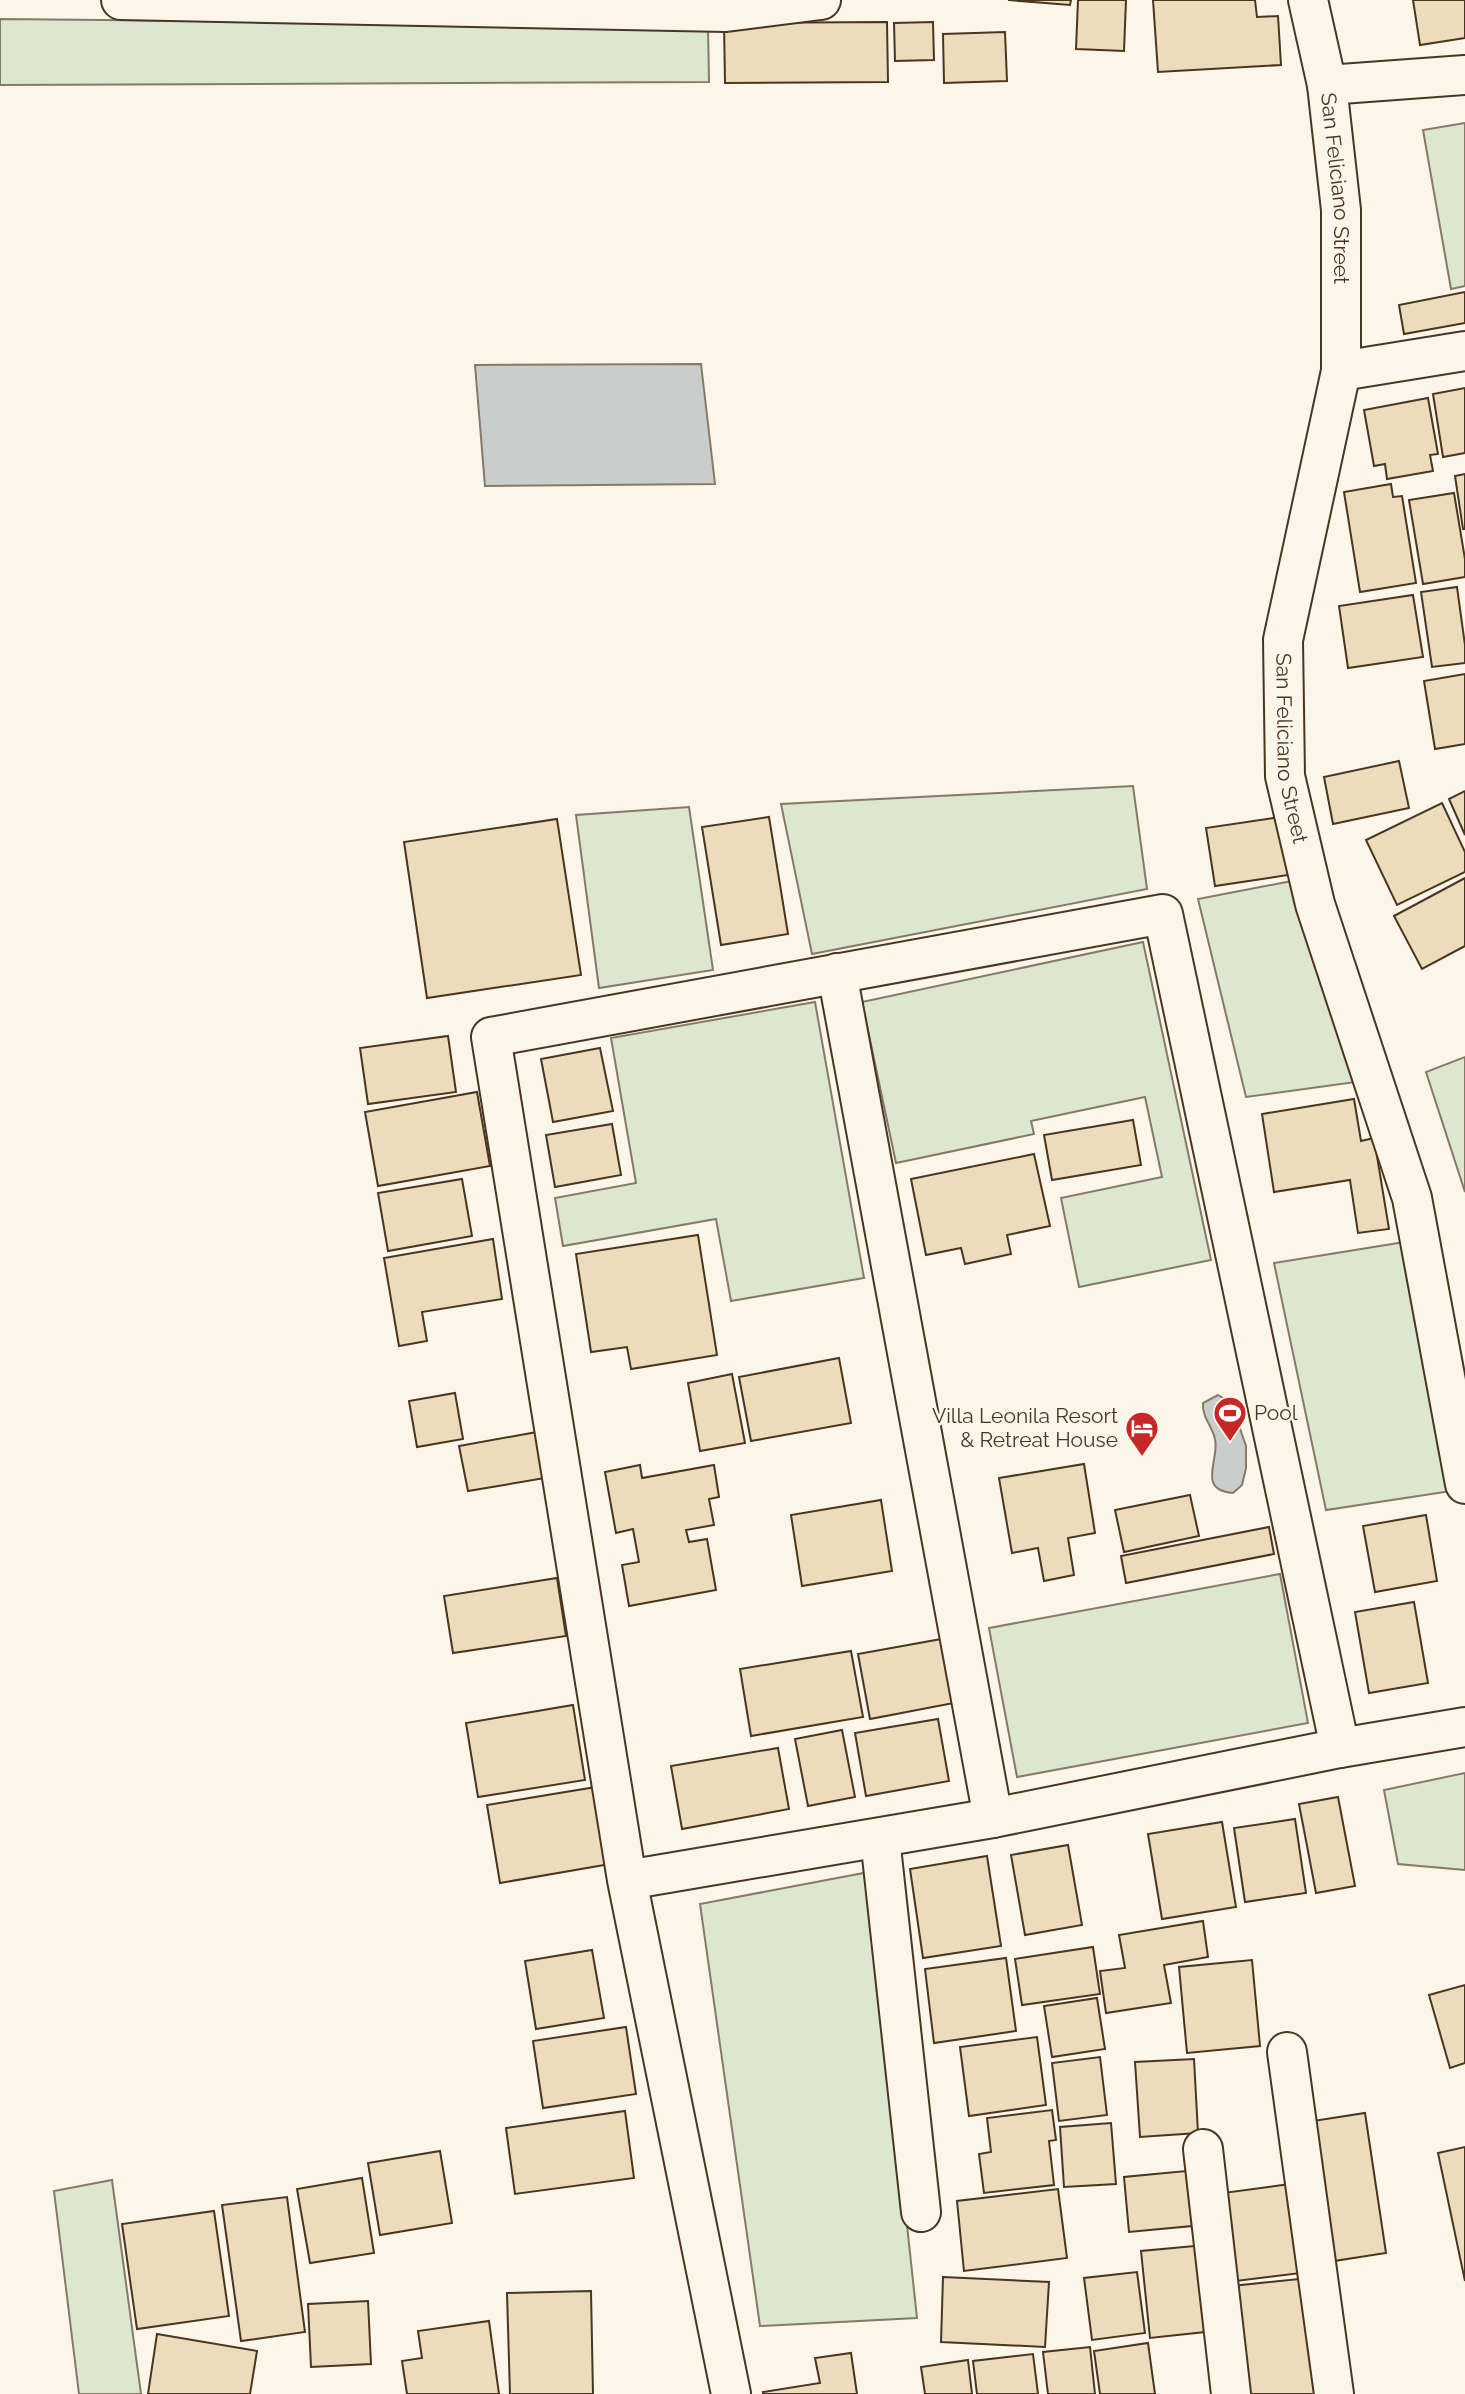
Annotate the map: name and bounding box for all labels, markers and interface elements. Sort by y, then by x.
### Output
street label: San Feliciano Street [1316,91,1354,284]
street label: San Feliciano Street [1271,653,1313,846]
sports icon: Pool [1211,1394,1249,1443]
place label: Pool [1254,1400,1298,1425]
place label: Villa Leonila Resort & Retreat House [932,1403,1118,1452]
hotel icon: Villa Leonila Resort & Retreat House [1123,1409,1161,1458]

